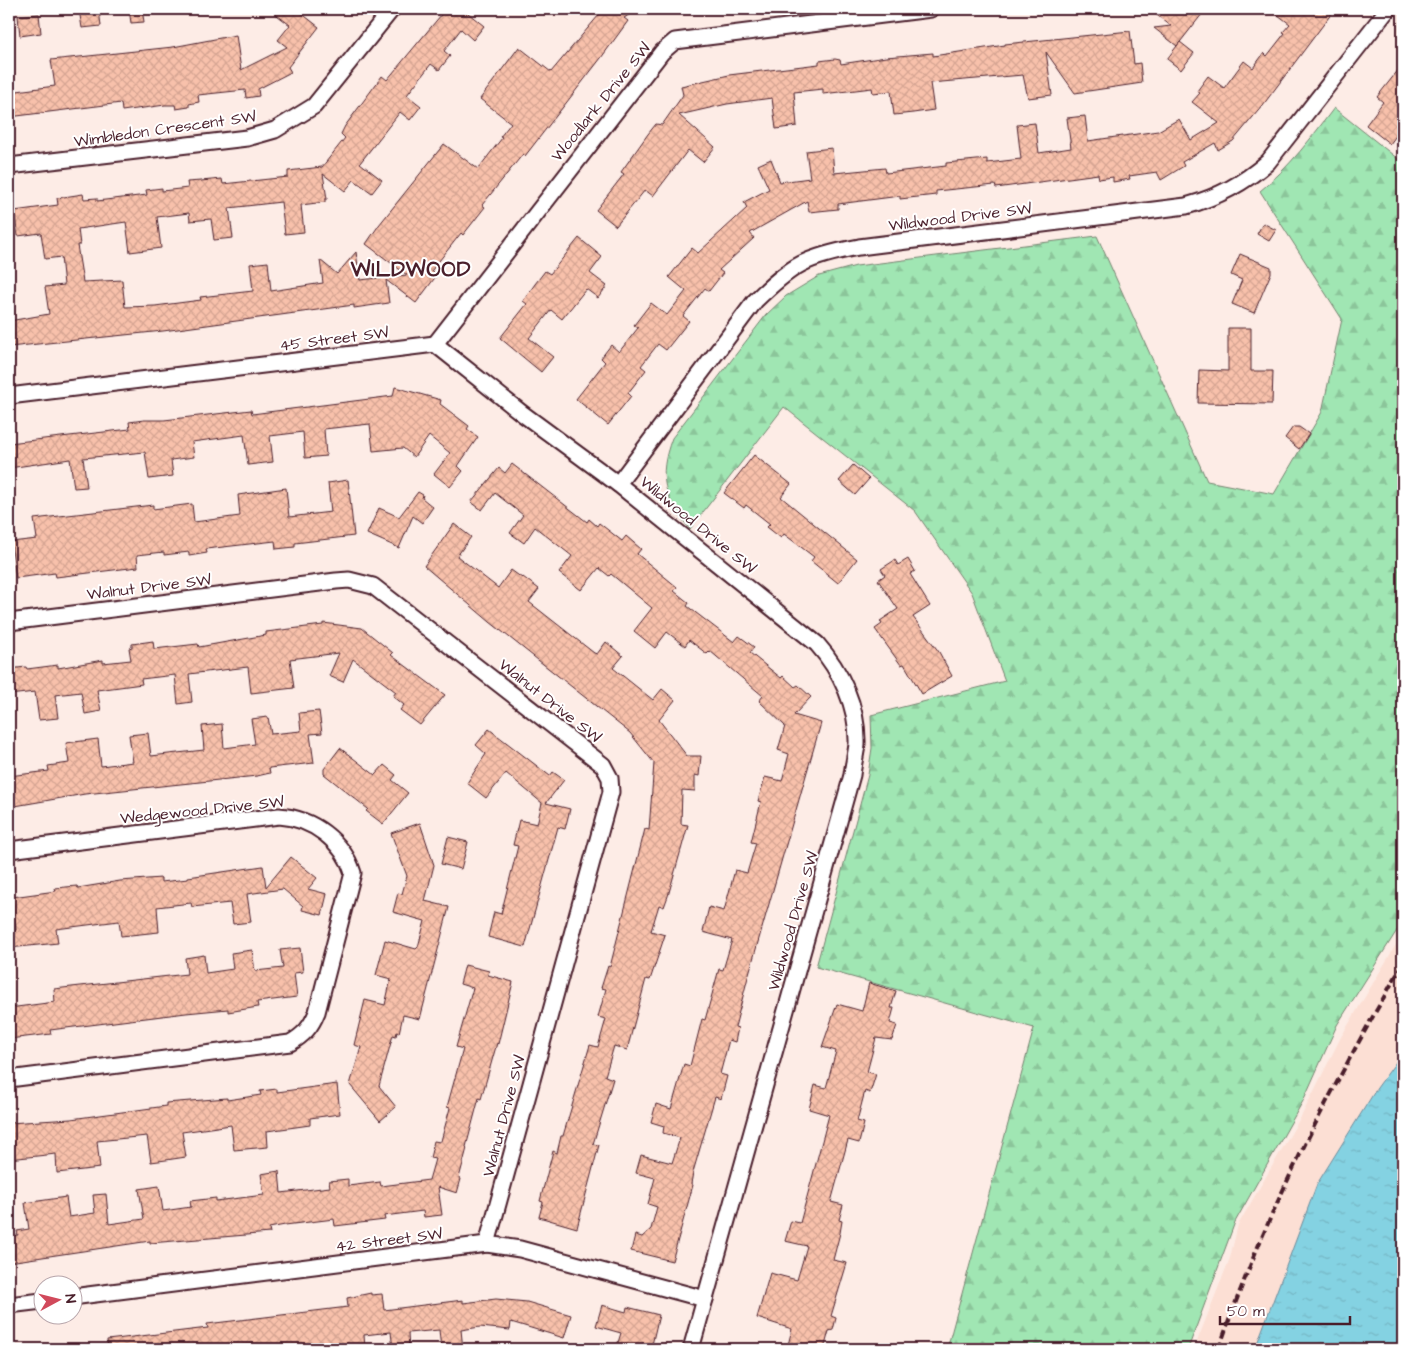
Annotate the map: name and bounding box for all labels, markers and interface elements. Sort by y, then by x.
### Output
street label: Woodlark Drive SW [546,38,656,166]
street label: Wimbledon Crescent SW [73,105,257,153]
street label: Wildwood Drive SW [887,197,1033,237]
district label: WILDWOOD [350,255,471,284]
street label: 45 Street SW [278,321,390,357]
street label: Wildwood Drive SW [635,471,761,579]
street label: Walnut Drive SW [86,568,212,606]
street label: Walnut Drive SW [494,654,606,748]
street label: Wedgewood Drive SW [119,790,285,831]
street label: Wildwood Drive SW [763,849,823,993]
street label: Walnut Drive SW [477,1053,531,1179]
street label: 42 Street SW [334,1223,444,1257]
north arrow [32,1276,82,1326]
text: N [59,1293,80,1304]
scale bar [1220,1293,1350,1325]
text: 50 m [1227,1301,1265,1322]

